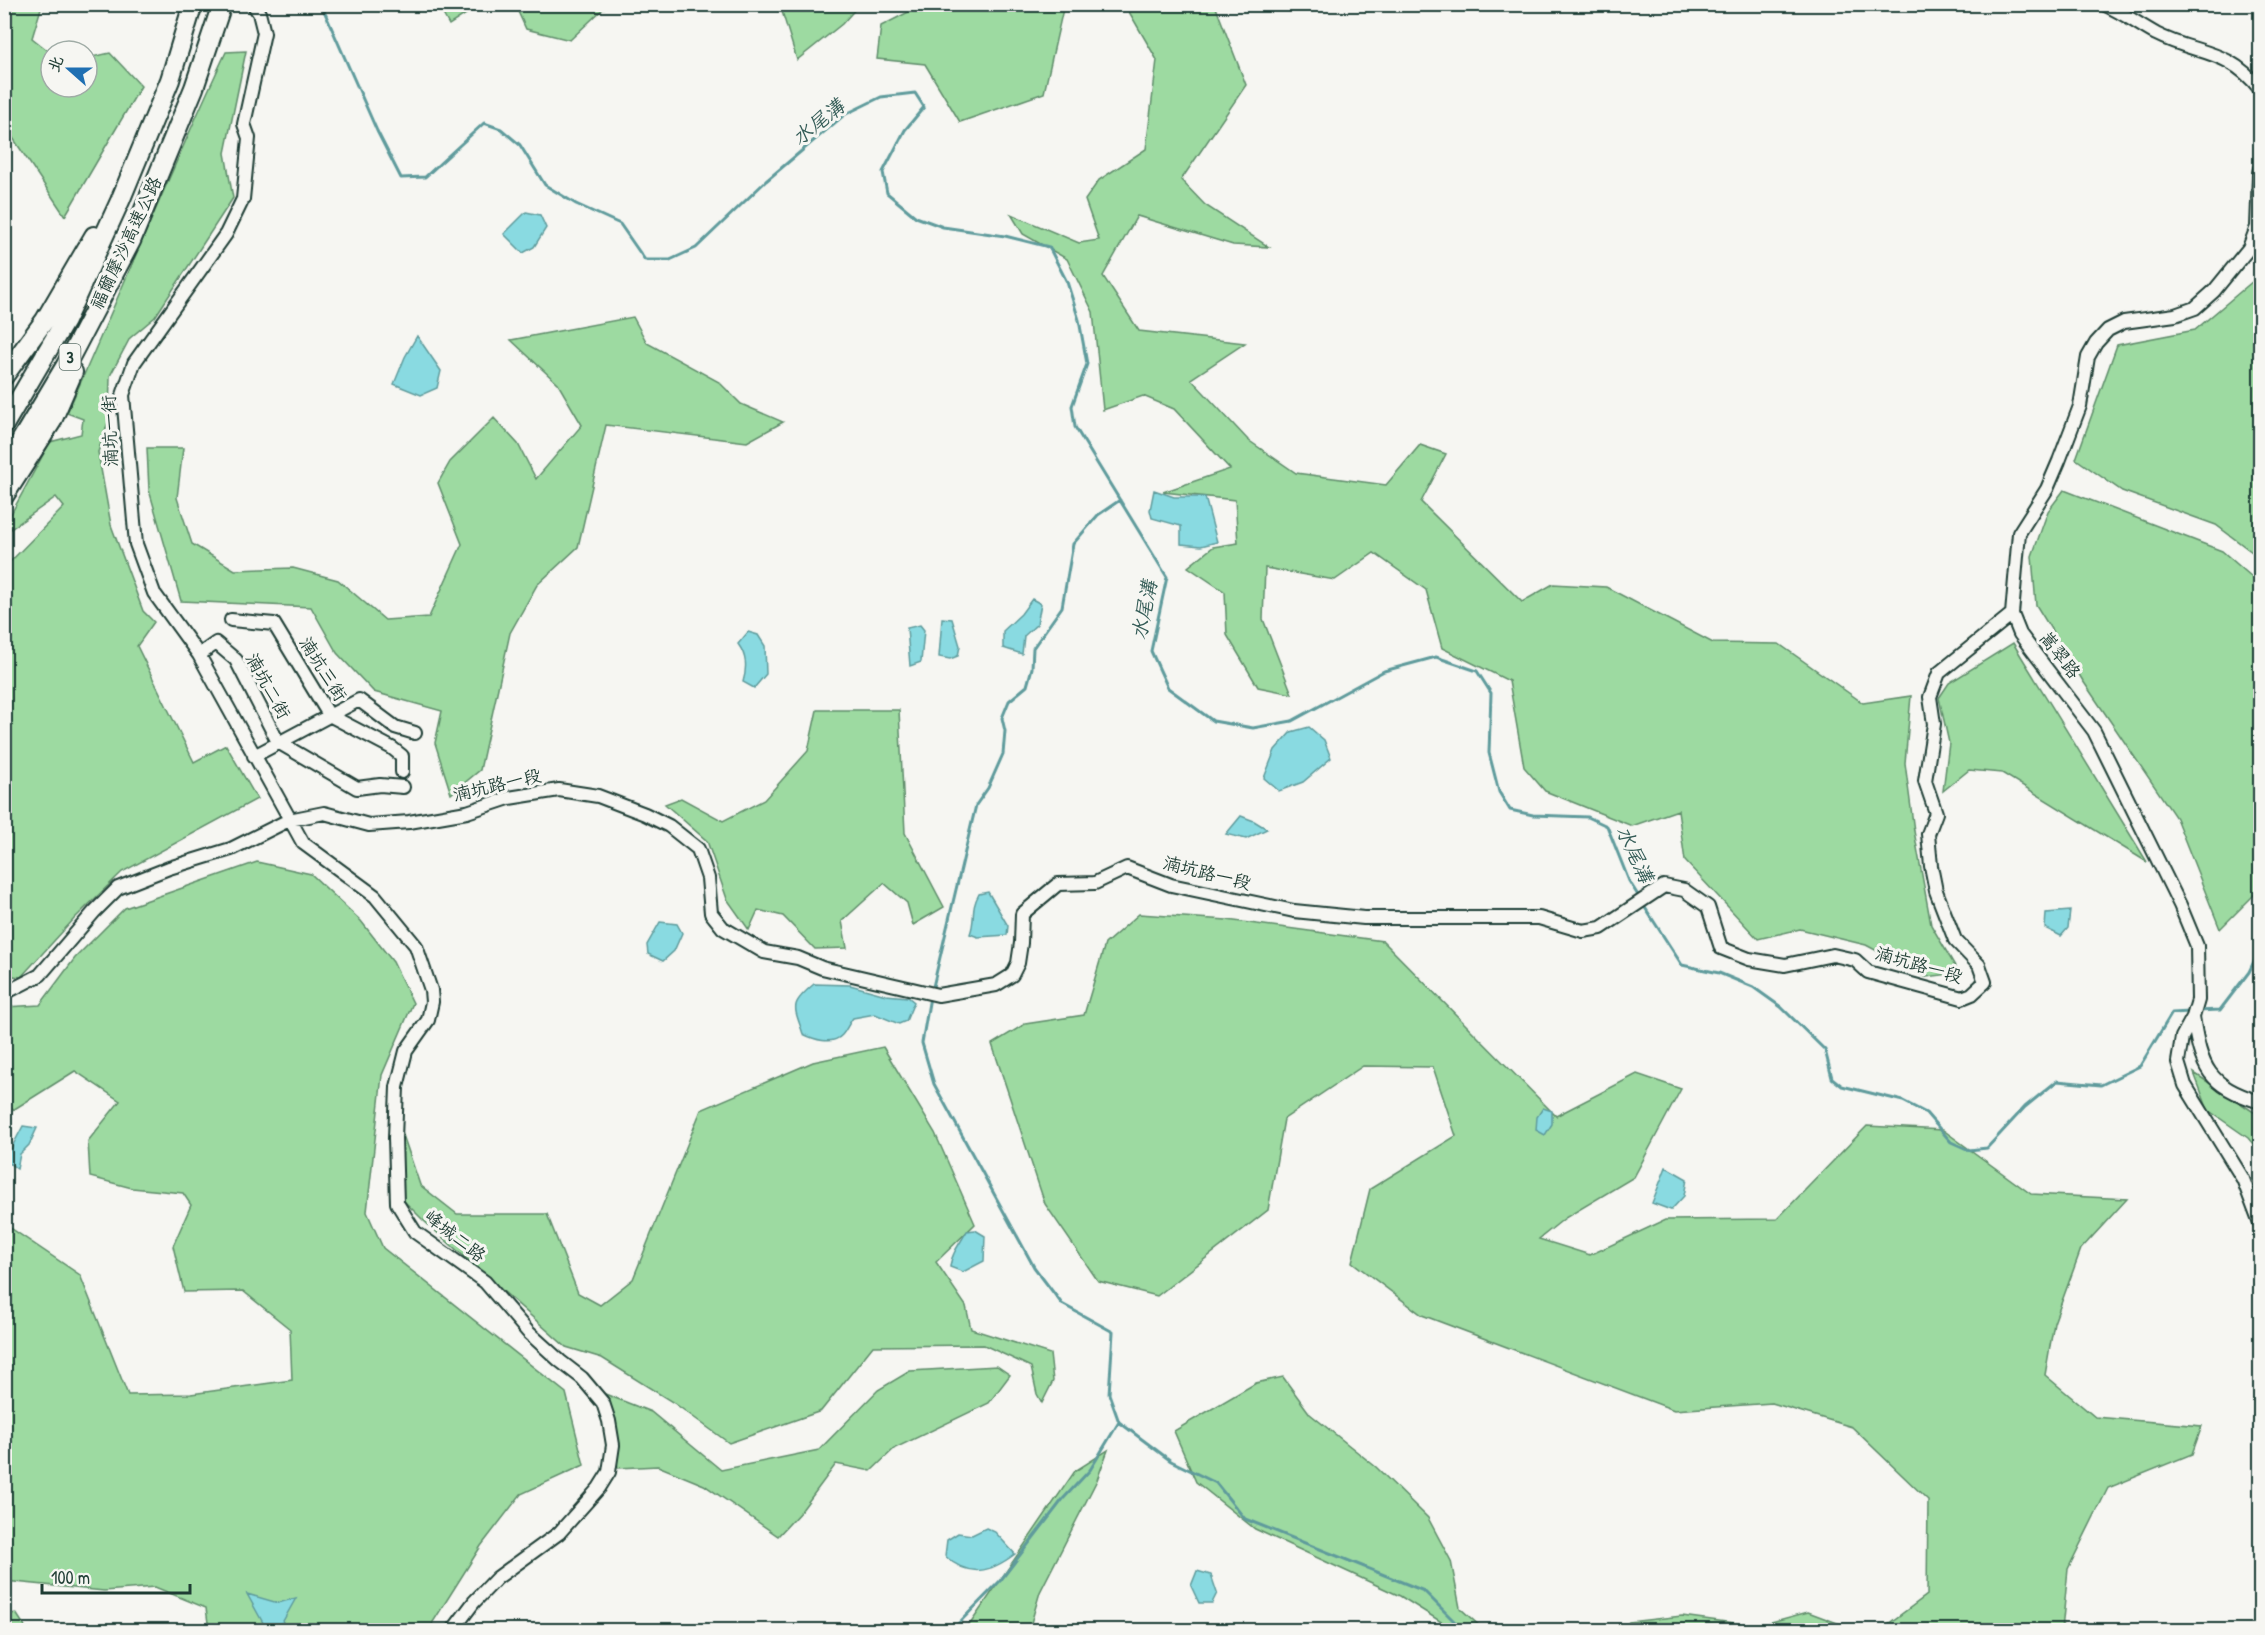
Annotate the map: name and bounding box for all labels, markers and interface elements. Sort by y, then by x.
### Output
north arrow [39,39,99,99]
text: 北 [42,52,68,75]
water label: 水尾溝 [786,91,851,151]
street label: 福爾摩沙高速公路 [84,172,167,313]
road number: 3 [60,344,80,370]
street label: 湳坑一街 [96,395,123,467]
water label: 水尾溝 [1125,576,1163,642]
street label: 嵩翠路 [2034,626,2087,684]
street label: 湳坑三街 [294,632,353,706]
street label: 湳坑二街 [240,648,297,723]
street label: 湳坑路一段 [450,762,544,807]
water label: 水尾溝 [1611,821,1661,888]
street label: 湳坑路一段 [1160,849,1254,896]
street label: 湳坑路一段 [1872,940,1966,989]
street label: 峰城二路 [419,1204,491,1268]
scale bar [42,1557,190,1595]
text: 100 m [51,1565,90,1590]

